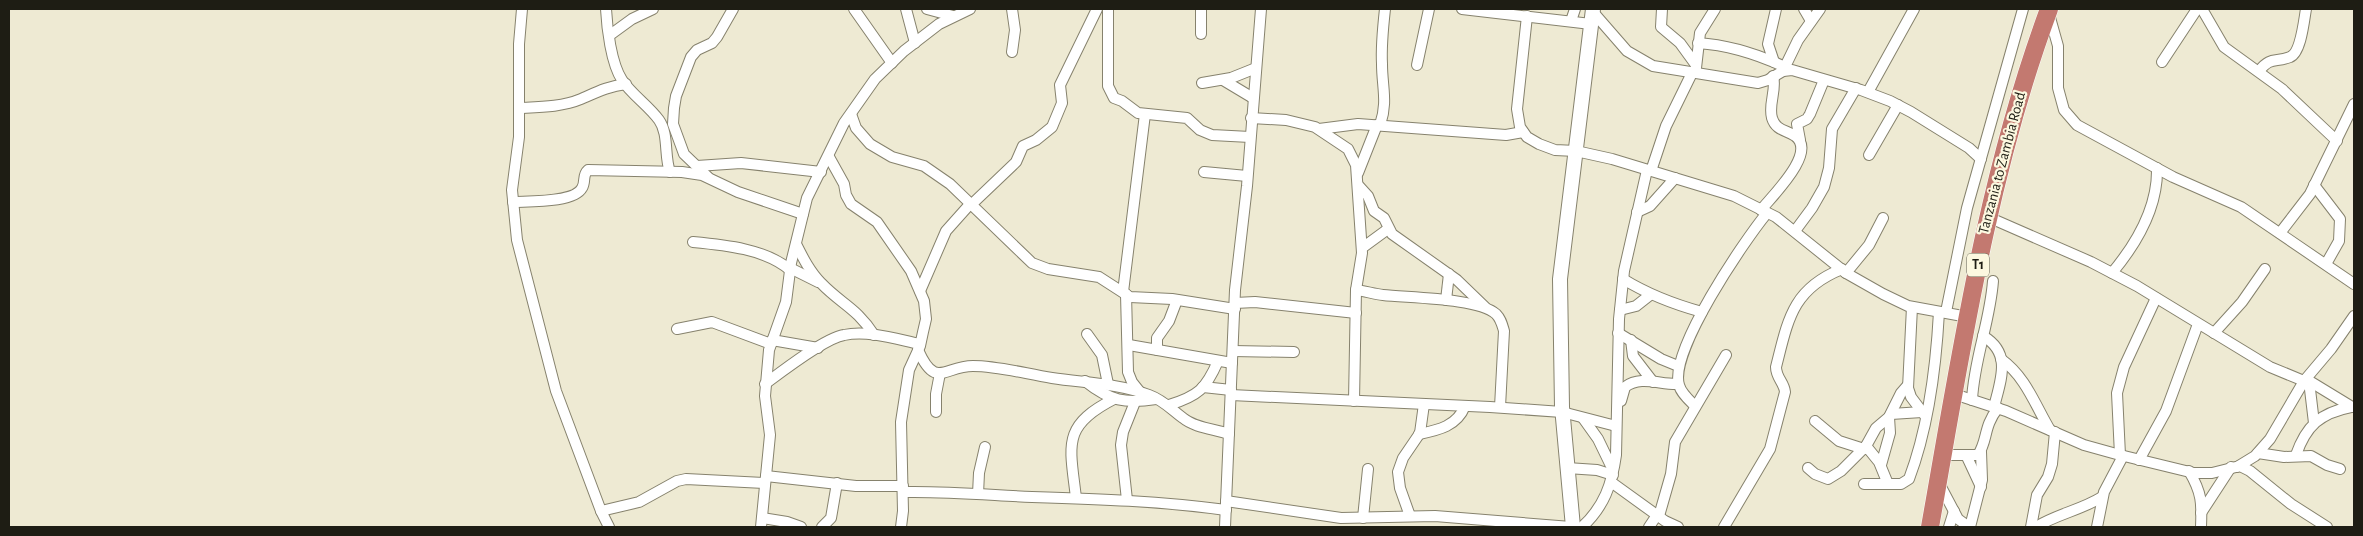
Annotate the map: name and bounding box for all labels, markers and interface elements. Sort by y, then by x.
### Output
street label: Tanzania to Zambia Road [1976,90,2028,236]
road number: T1 [1967,254,1989,276]

